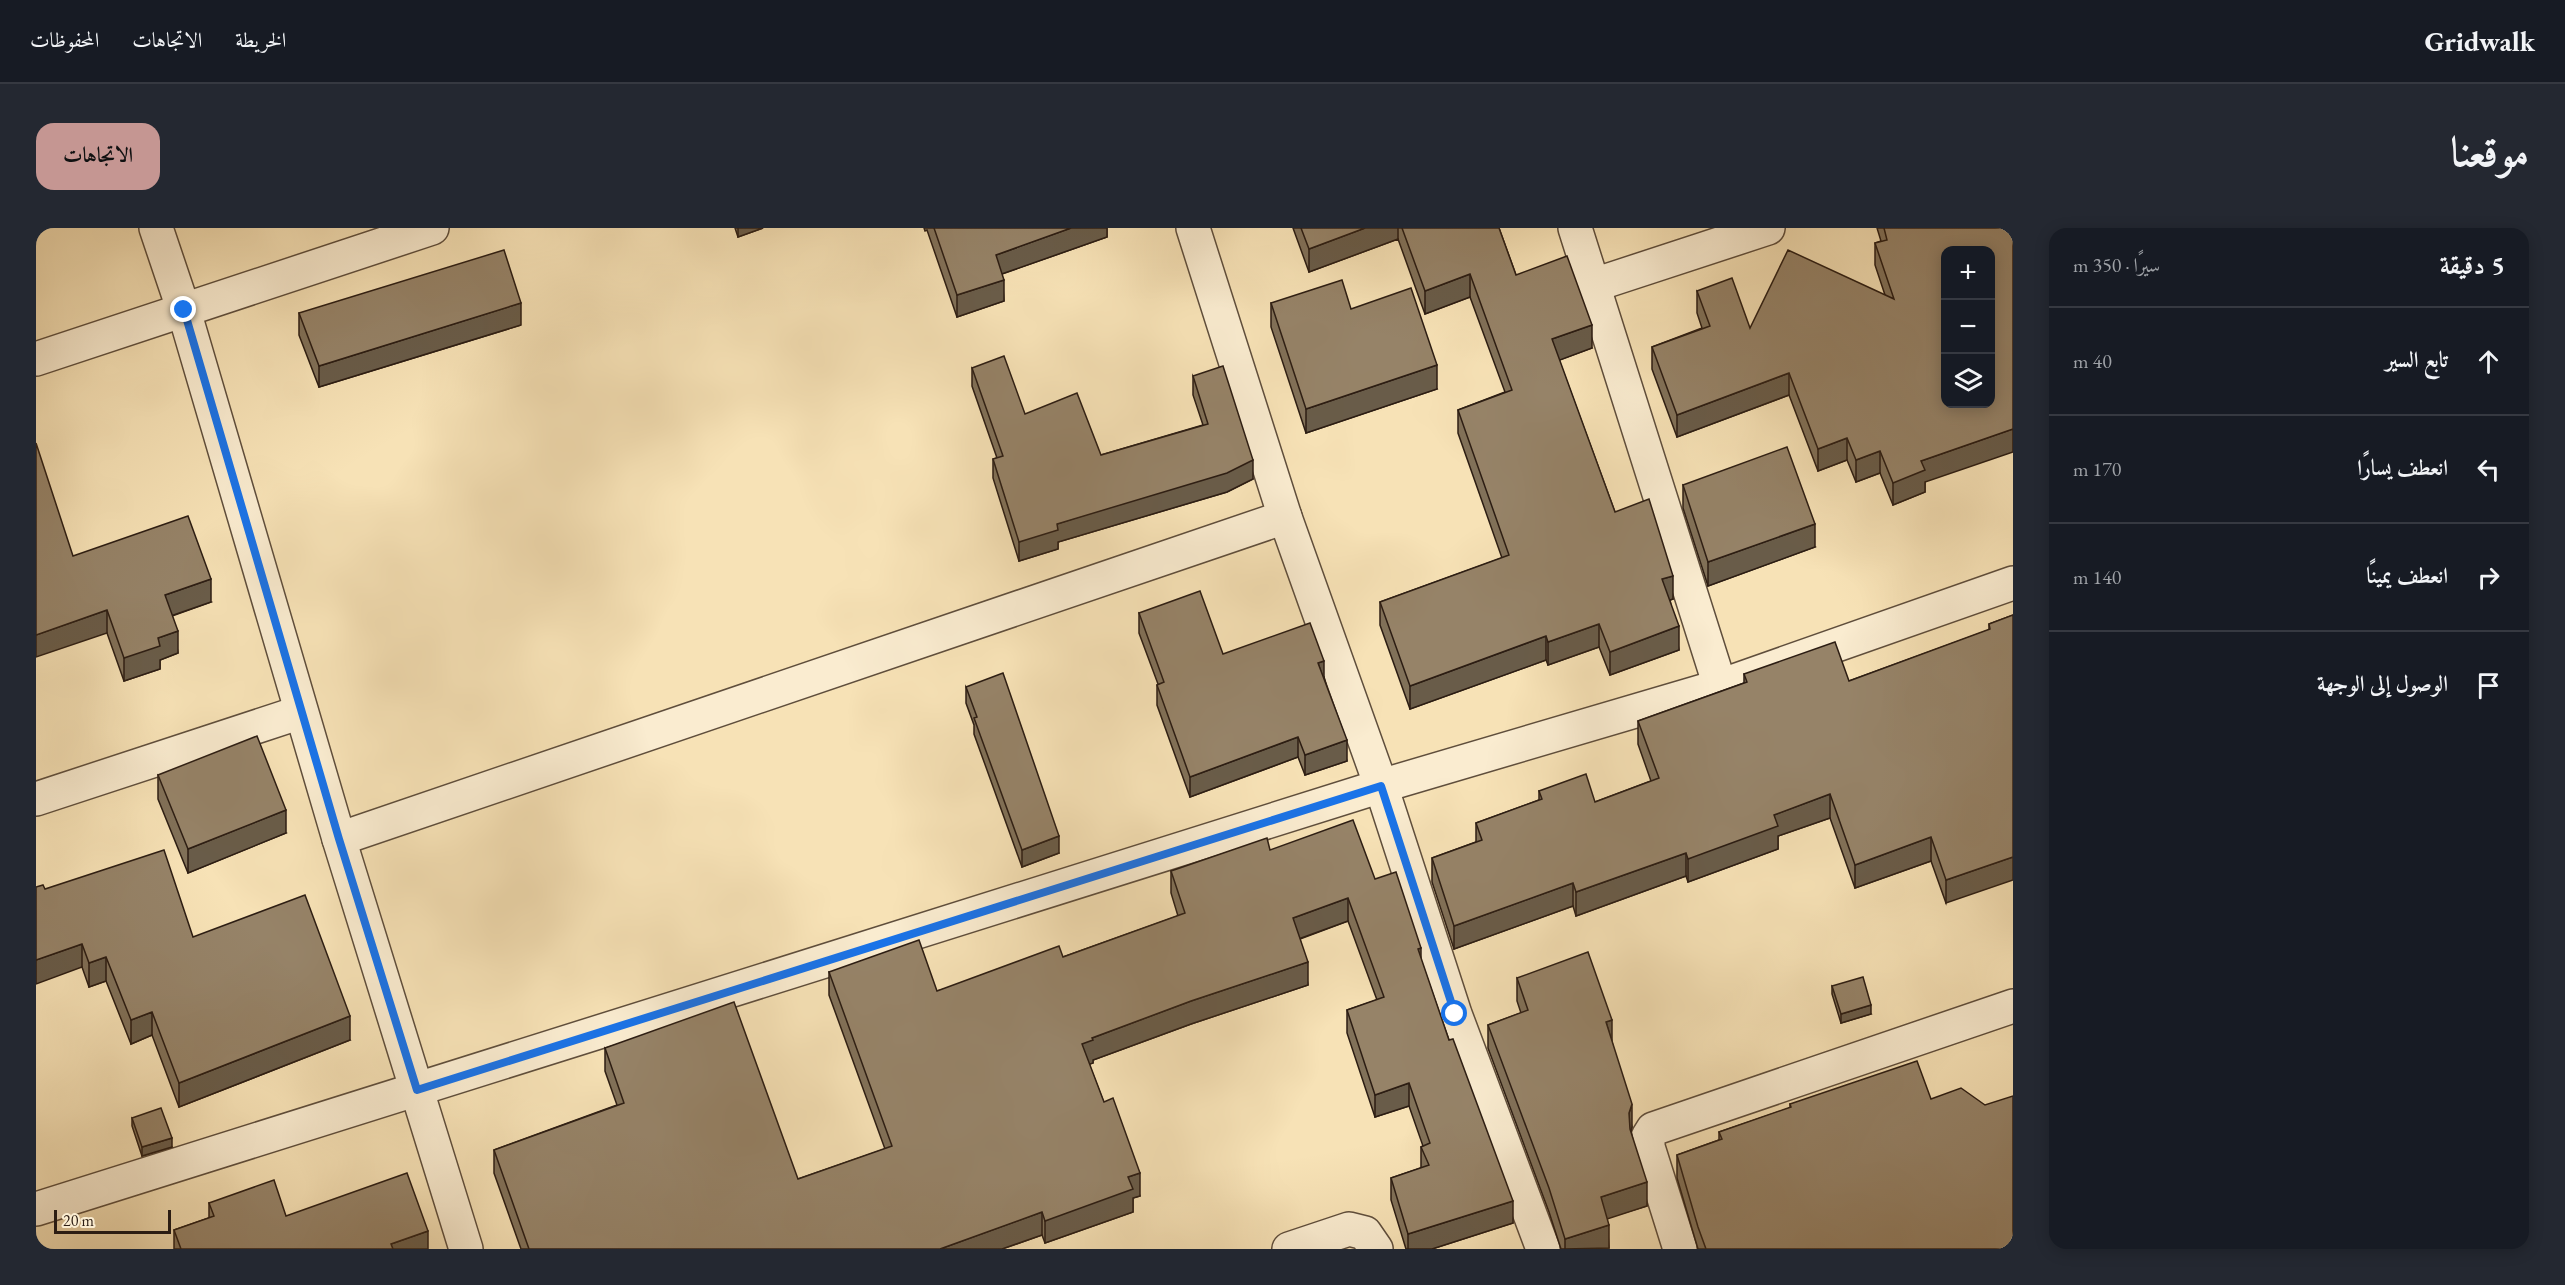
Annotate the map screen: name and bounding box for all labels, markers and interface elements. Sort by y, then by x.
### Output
text: Gridwalk [2424,23,2535,59]
text: المحفوظات [30,26,99,53]
text: الاتجاهات [132,26,202,53]
text: الخريطة [235,26,286,53]
button: الاتجاهات [36,123,160,190]
text: موقعنا [2451,124,2529,179]
map controls [1941,246,1995,408]
button: + [1941,246,1995,300]
text: 5 دقيقة [2440,248,2505,282]
text: سيرًا · 350 m [2073,252,2160,278]
route end [170,296,196,322]
button: − [1941,300,1995,354]
text: تابع السير [2385,345,2448,374]
icon: ahead [2472,345,2505,378]
text: 40 m [2073,348,2112,374]
button: layers [1941,354,1995,408]
text: انعطف يسارًا [2357,453,2448,482]
icon: left [2472,453,2505,486]
text: 170 m [2073,456,2121,482]
text: انعطف يمينًا [2366,561,2448,590]
icon: right [2472,561,2505,594]
text: 140 m [2073,564,2121,590]
text: الوصول إلى الوجهة [2317,669,2448,698]
icon: arrive [2472,669,2505,702]
route start [1441,1000,1467,1026]
scale bar [54,1207,171,1234]
text: 20 m [63,1210,94,1231]

